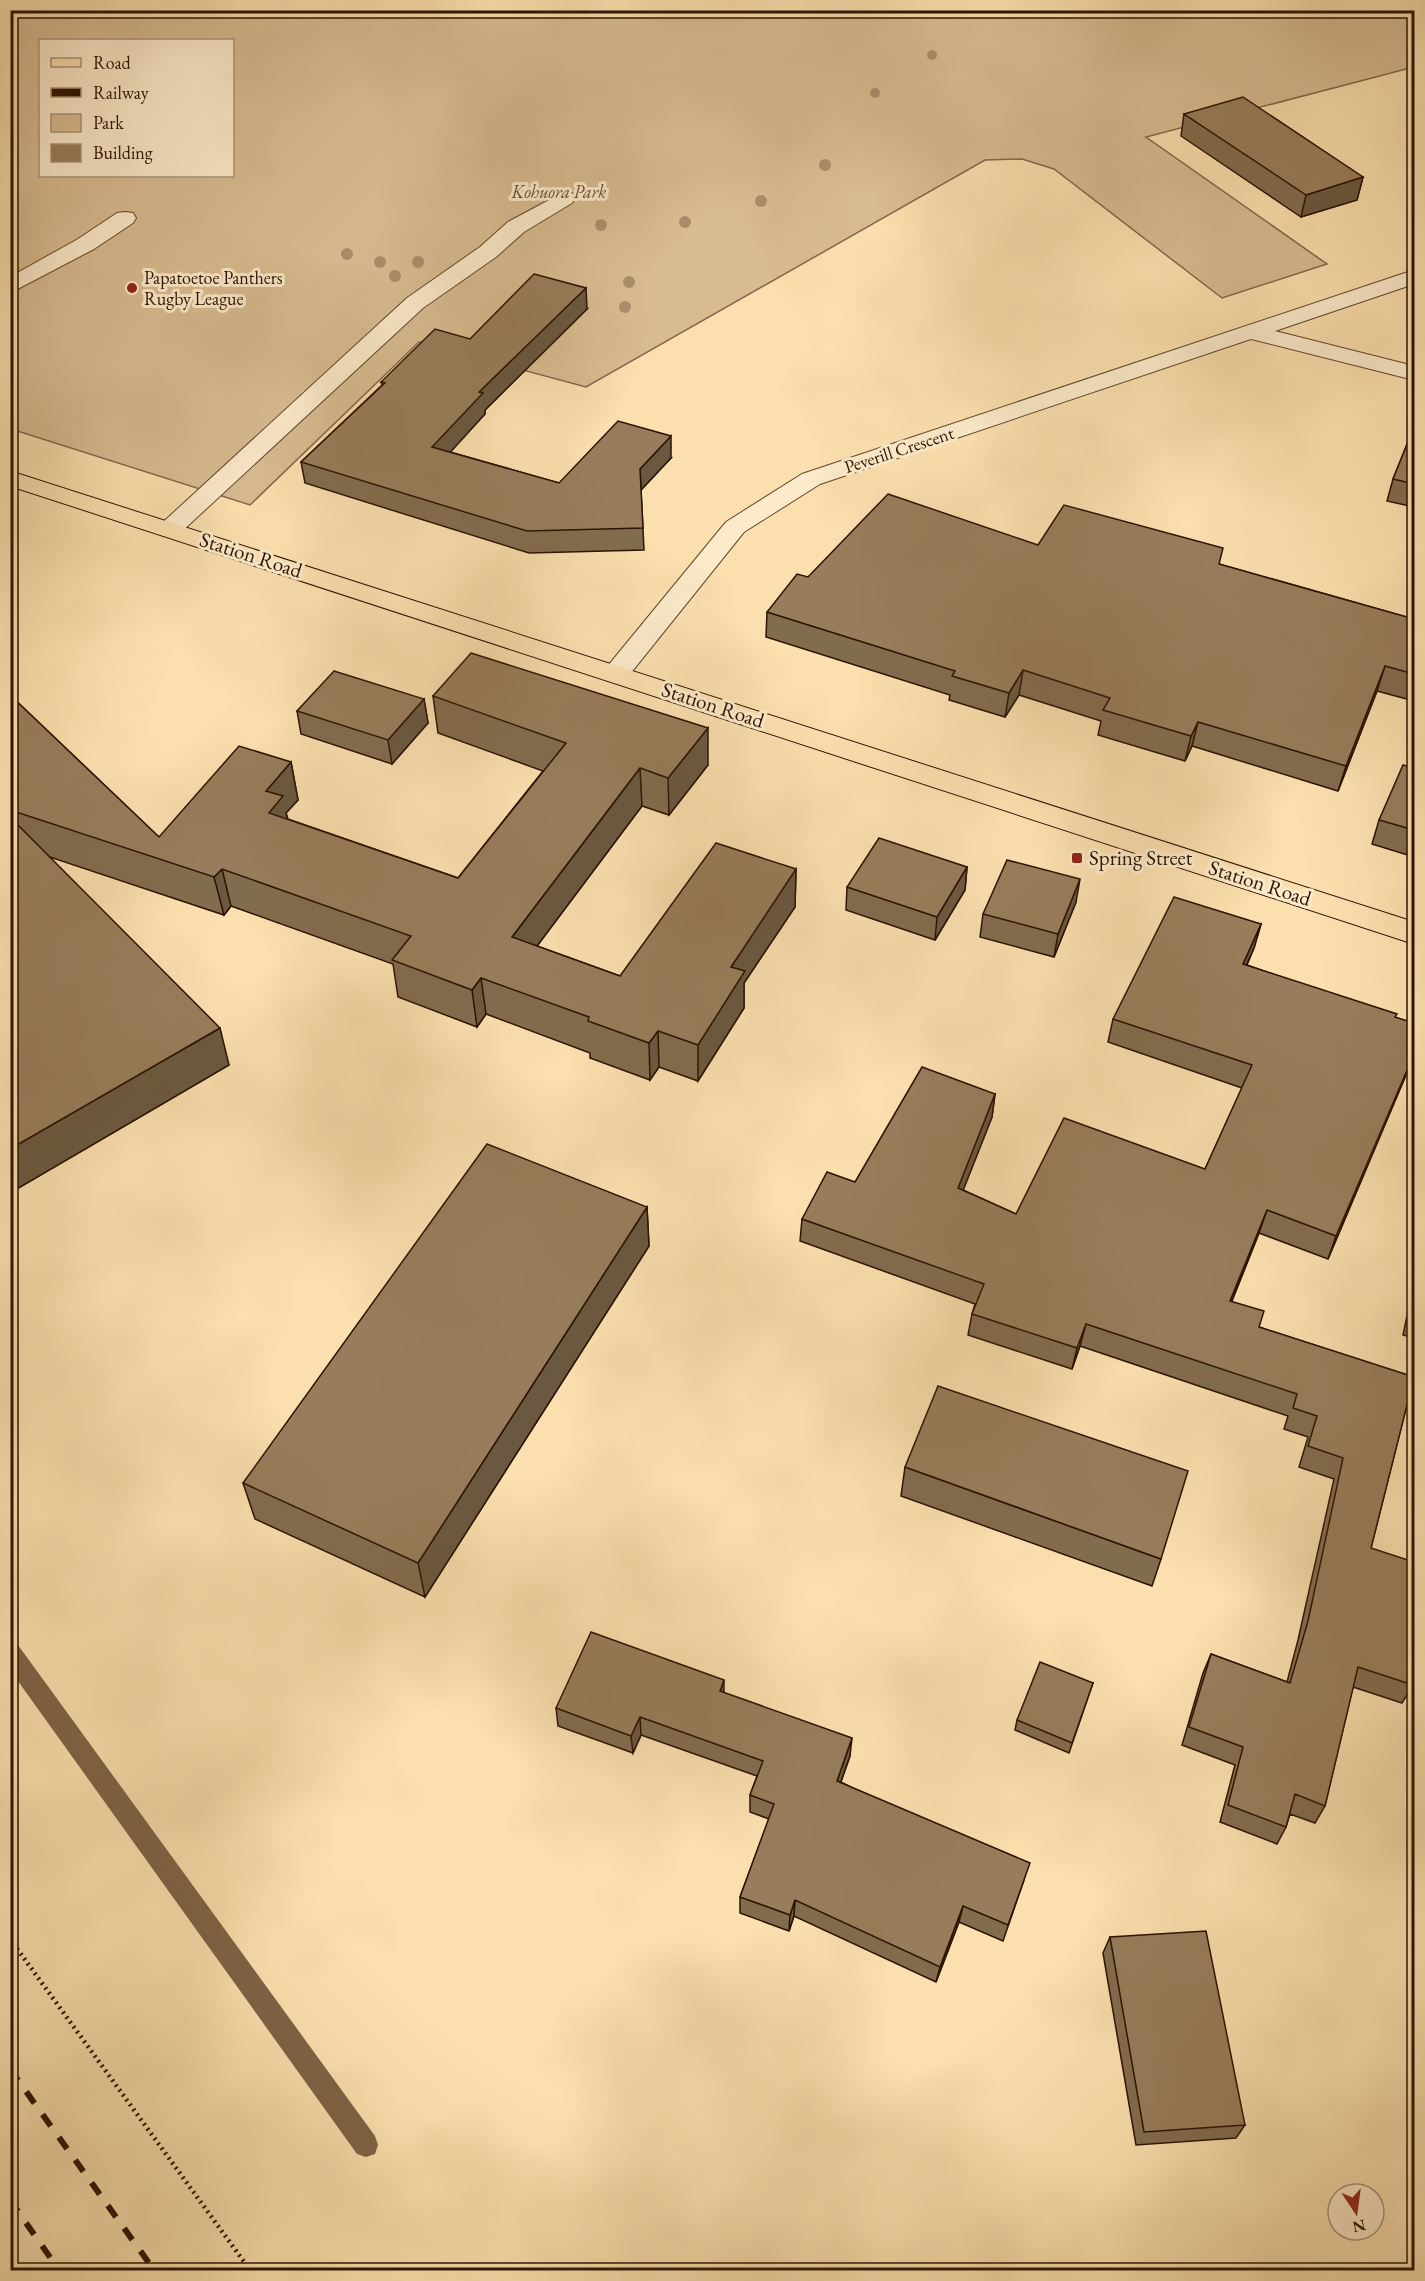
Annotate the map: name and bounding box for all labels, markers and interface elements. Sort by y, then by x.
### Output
legend [39,39,234,177]
text: Road [93,51,132,74]
text: Railway [93,81,149,104]
text: Park [93,111,124,134]
text: Building [93,141,153,164]
park label: Kohuora Park [511,180,606,203]
place label: Papatoetoe Panthers Rugby League [144,266,283,310]
marker: Papatoetoe Panthers Rugby League [125,281,139,295]
street label: Peverill Crescent [841,421,957,478]
street label: Station Road [197,525,306,584]
street label: Station Road [659,675,768,734]
place label: Spring Street [1089,844,1193,871]
marker: Spring Street [1070,851,1084,865]
street label: Station Road [1206,853,1315,912]
north arrow [1326,2182,1386,2242]
text: N [1351,2214,1368,2238]

